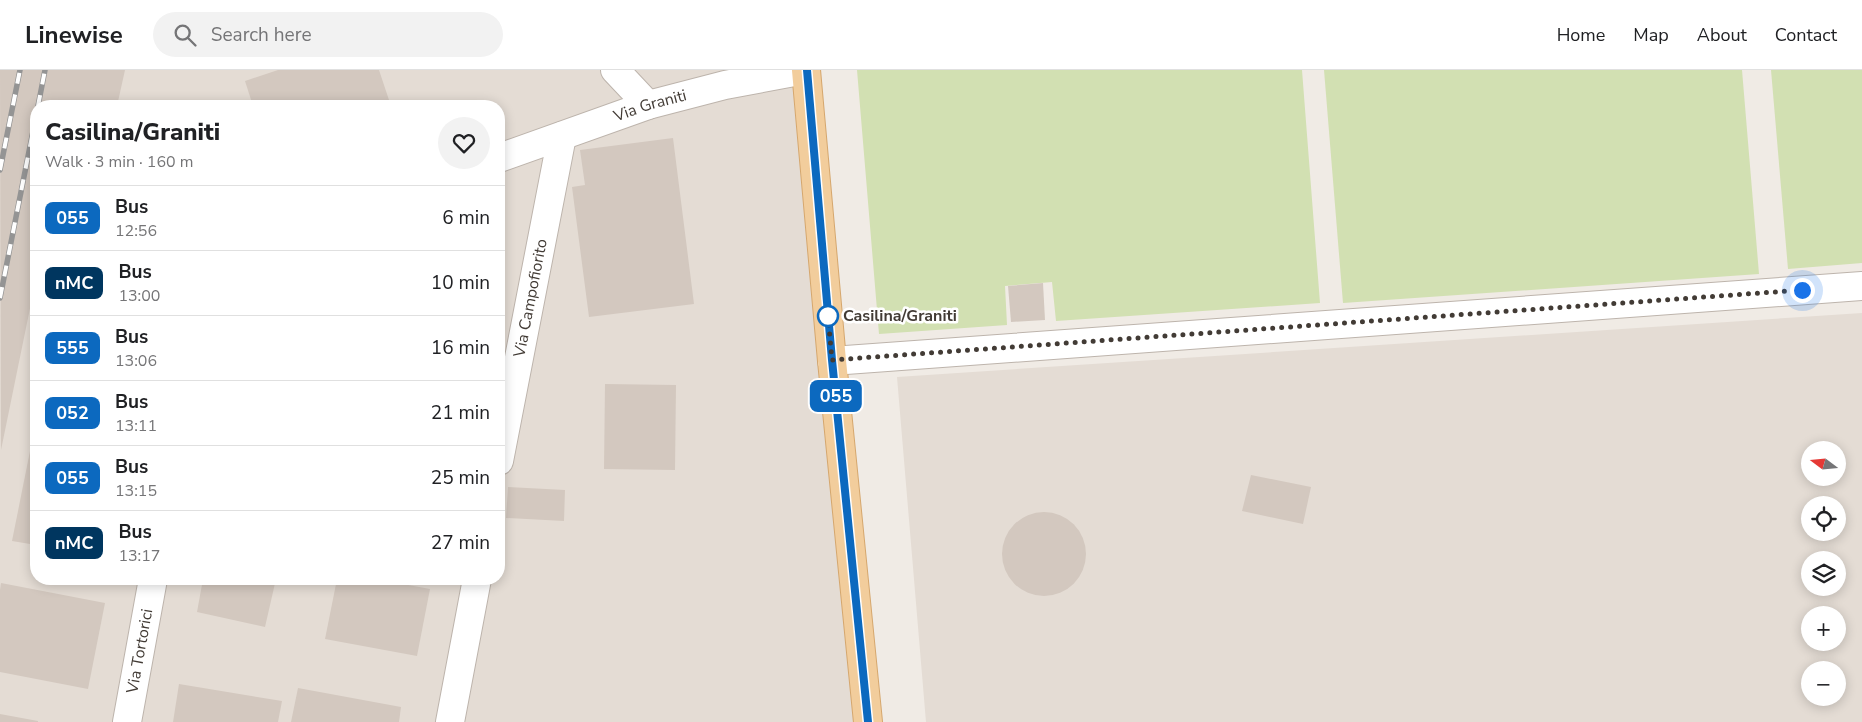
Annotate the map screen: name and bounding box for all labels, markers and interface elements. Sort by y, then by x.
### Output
search box [153,12,503,57]
text: Linewise [25,19,123,51]
icon: search [171,21,199,49]
text: Search here [211,22,312,48]
text: Home [1557,23,1605,47]
text: Map [1633,23,1669,47]
text: About [1697,23,1747,47]
text: Contact [1775,23,1837,47]
street label: Via Graniti [610,84,689,128]
text: Casilina/Graniti [45,116,220,148]
button: heart [438,117,490,169]
text: Walk · 3 min · 160 m [45,151,193,173]
text: Bus [115,194,148,220]
text: 6 min [442,205,490,231]
text: 055 [56,206,89,230]
text: 12:56 [115,220,157,242]
street label: Via Campofiorito [508,237,553,360]
text: Bus [118,259,152,285]
text: 10 min [431,270,490,296]
text: nMC [55,271,93,295]
your location [1790,278,1815,303]
text: 13:00 [118,285,160,307]
marker: Casilina/Graniti [817,305,839,327]
place label: Casilina/Graniti [843,305,957,327]
text: Bus [115,324,148,350]
text: 16 min [431,335,490,361]
text: 555 [56,336,89,360]
text: 13:06 [115,350,157,372]
line badge: 055 [807,380,865,412]
text: 055 [820,384,852,408]
text: Bus [115,389,148,415]
text: 21 min [431,400,490,426]
text: 052 [56,401,89,425]
text: 13:11 [115,415,157,437]
north arrow [1801,441,1846,486]
map controls [1801,441,1846,706]
text: Bus [115,454,148,480]
text: 25 min [431,465,490,491]
text: 055 [56,466,89,490]
text: 13:15 [115,480,157,502]
button: locate [1801,496,1846,541]
text: Bus [118,519,152,545]
text: 27 min [431,530,490,556]
text: nMC [55,531,93,555]
text: 13:17 [118,545,160,567]
button: layers [1801,551,1846,596]
button: + [1801,606,1846,651]
street label: Via Tortorici [121,607,158,696]
button: − [1801,661,1846,706]

